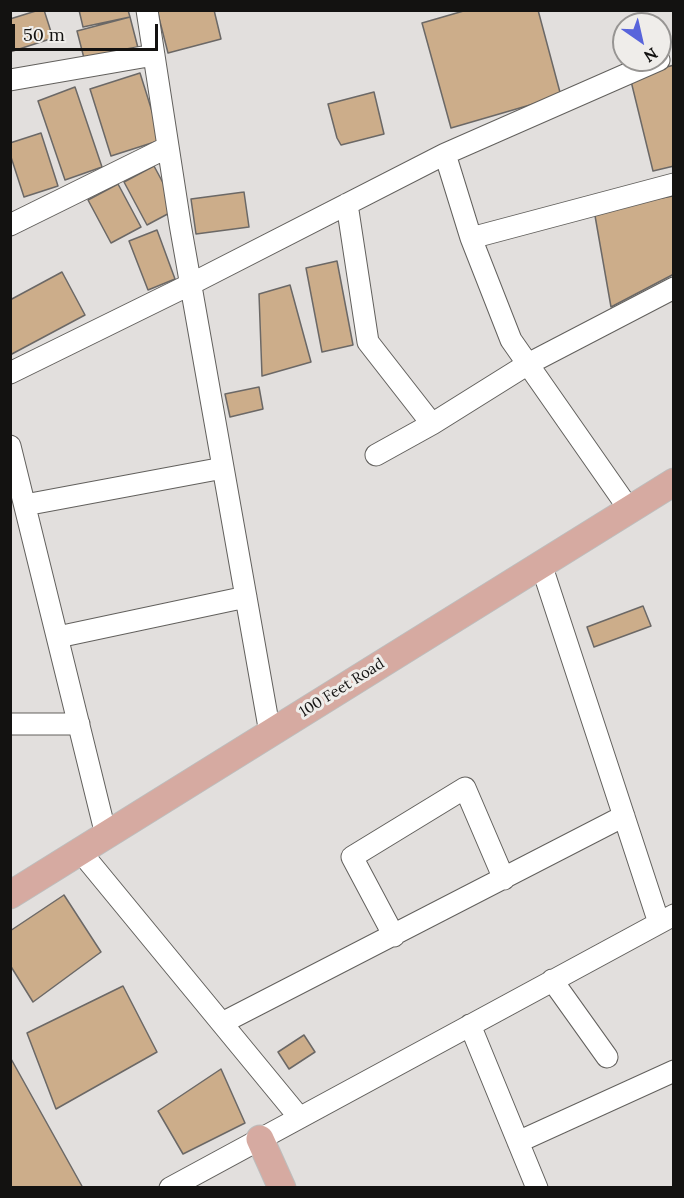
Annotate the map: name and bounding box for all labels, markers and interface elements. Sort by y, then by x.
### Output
scale bar [15,12,160,50]
north arrow [612,12,672,72]
text: 50 m [23,23,65,46]
text: N [640,44,662,67]
street label: 100 Feet Road [296,655,388,721]

